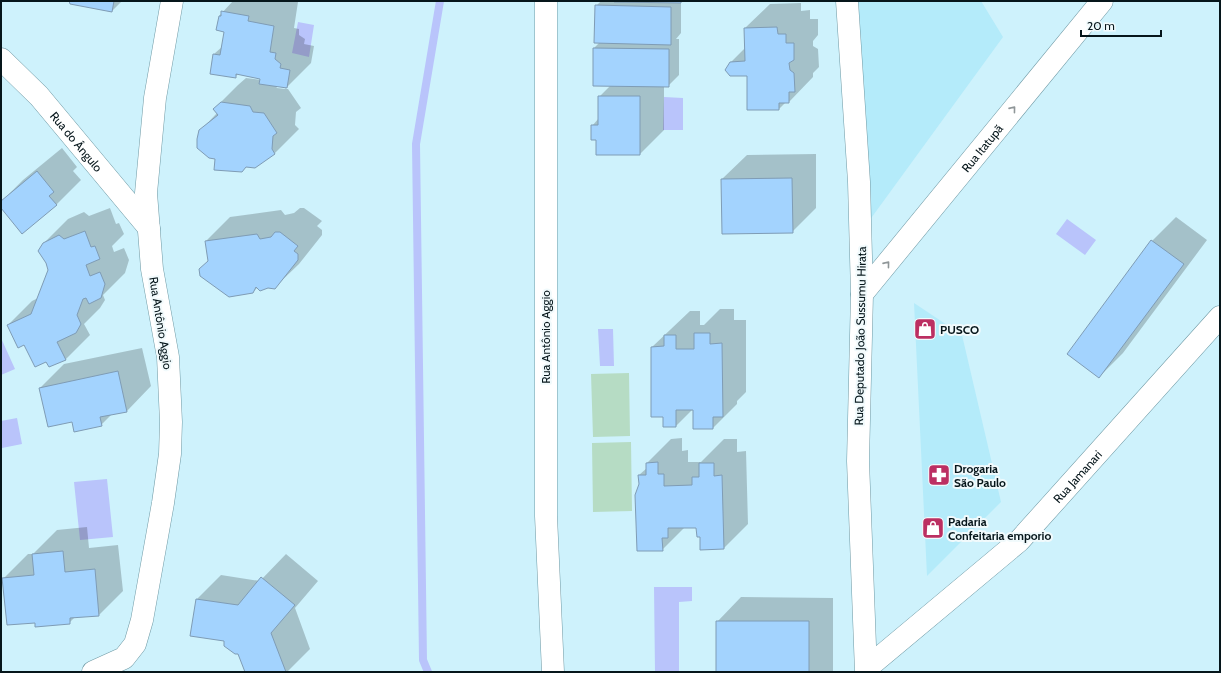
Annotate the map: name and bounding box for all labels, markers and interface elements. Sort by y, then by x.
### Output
scale bar [1081,12,1161,38]
text: 20 m [1087,18,1115,33]
one-way arrow [1009,107,1016,114]
street label: Rua do Ângulo [47,108,106,175]
street label: Rua Itatupã [958,121,1006,175]
street label: Rua Deputado João Sussumu Hirata [851,246,869,426]
one-way arrow [882,262,889,269]
street label: Rua Antônio Aggio [146,276,176,371]
street label: Rua Antônio Aggio [538,290,553,384]
shop icon: PUSCO [912,316,938,342]
place label: PUSCO [940,322,979,337]
street label: Rua Jamanari [1050,447,1105,506]
place label: Drogaria São Paulo [954,461,1006,490]
pharmacy icon: Drogaria São Paulo [926,462,952,488]
place label: Padaria Confeitaria emporio [948,514,1051,543]
shop icon: Padaria Confeitaria emporio [920,515,946,541]

